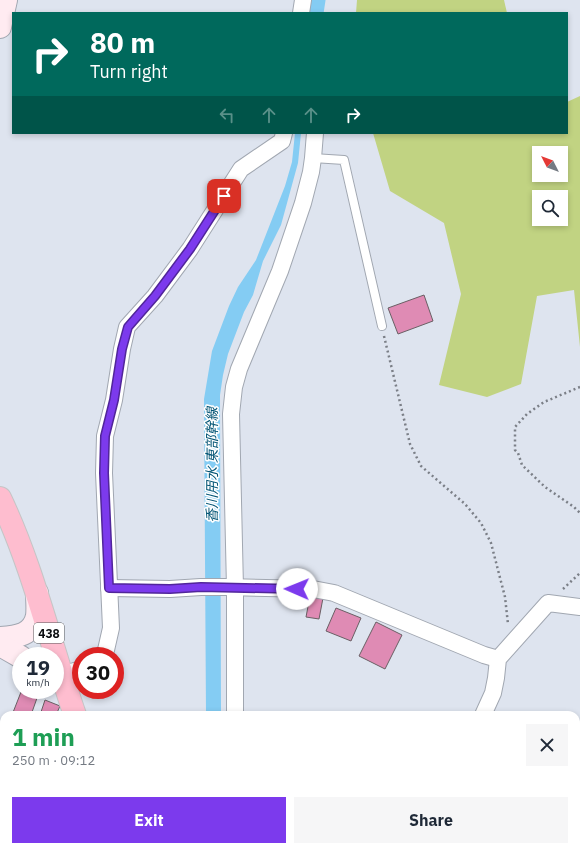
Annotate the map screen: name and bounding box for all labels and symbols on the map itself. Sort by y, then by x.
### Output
north arrow [532,146,568,182]
pin [207,179,241,213]
water label: 香川用水 東部幹線 [203,405,221,523]
position arrow [276,568,318,610]
road number: 438 [34,623,64,643]
speed limit sign: 30 [72,647,124,699]

